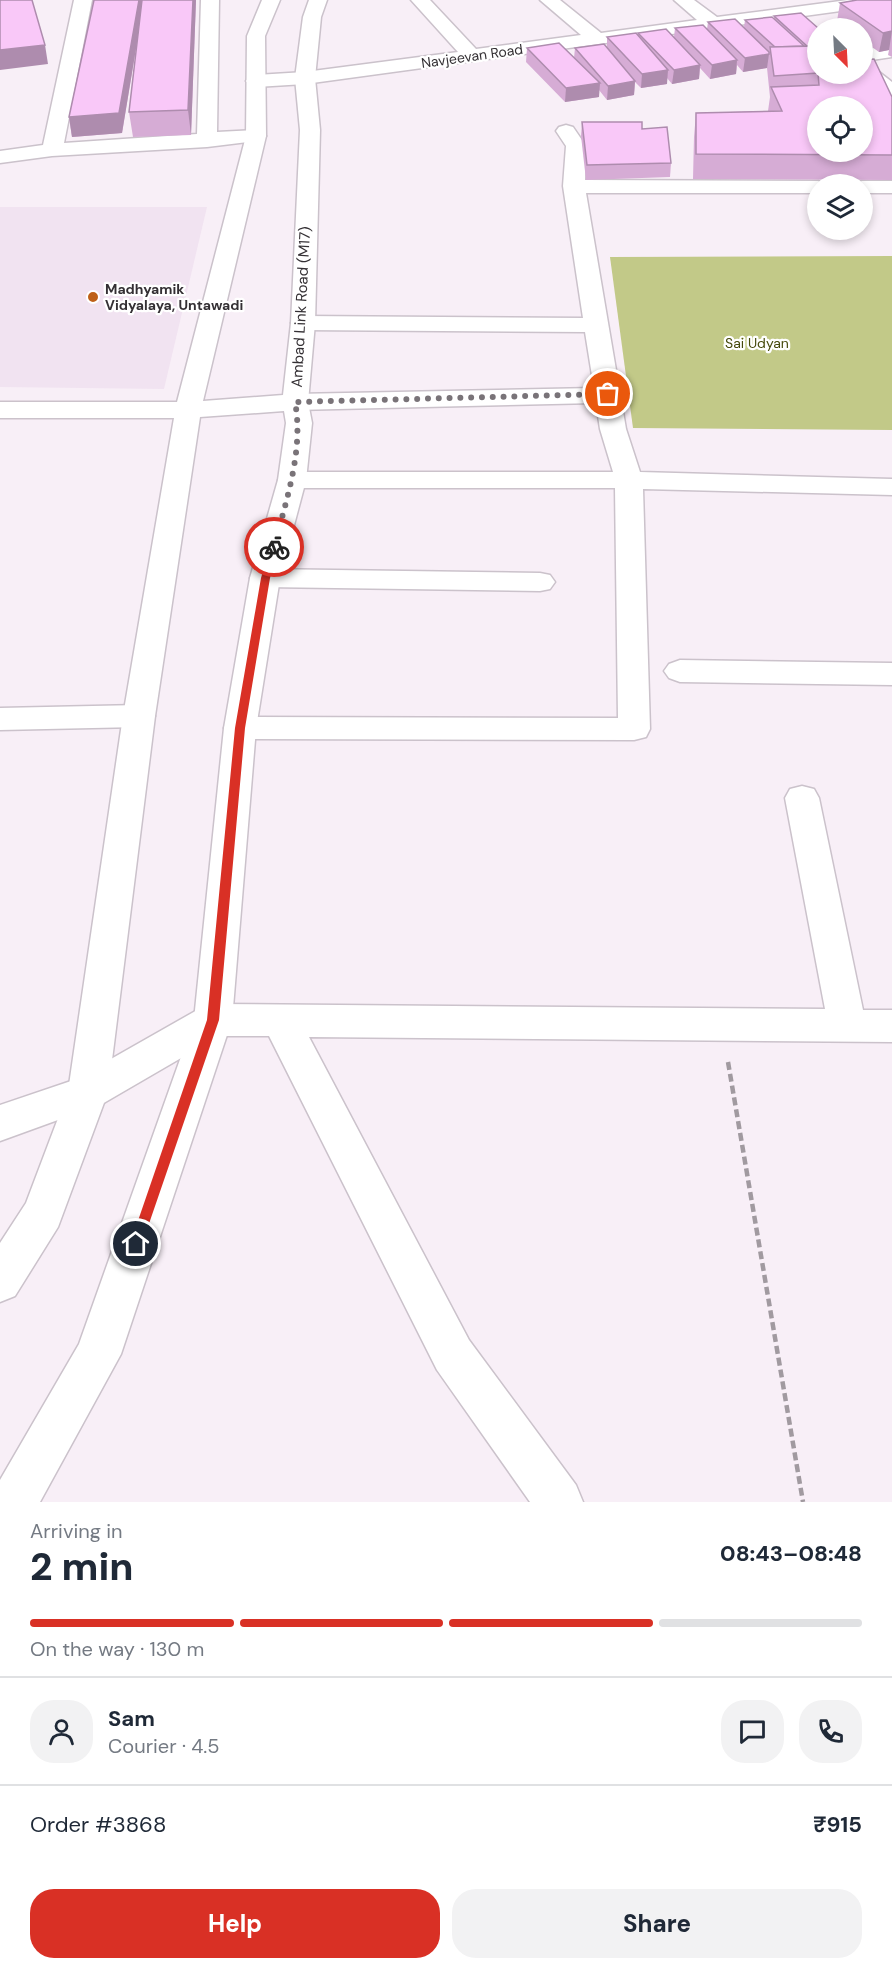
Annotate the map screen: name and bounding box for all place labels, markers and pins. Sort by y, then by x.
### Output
place label: Madhyamik Vidyalaya, Untawadi [105,280,243,314]
marker: Madhyamik Vidyalaya, Untawadi [86,290,100,304]
pin [582,368,633,419]
pin [110,1218,161,1269]

